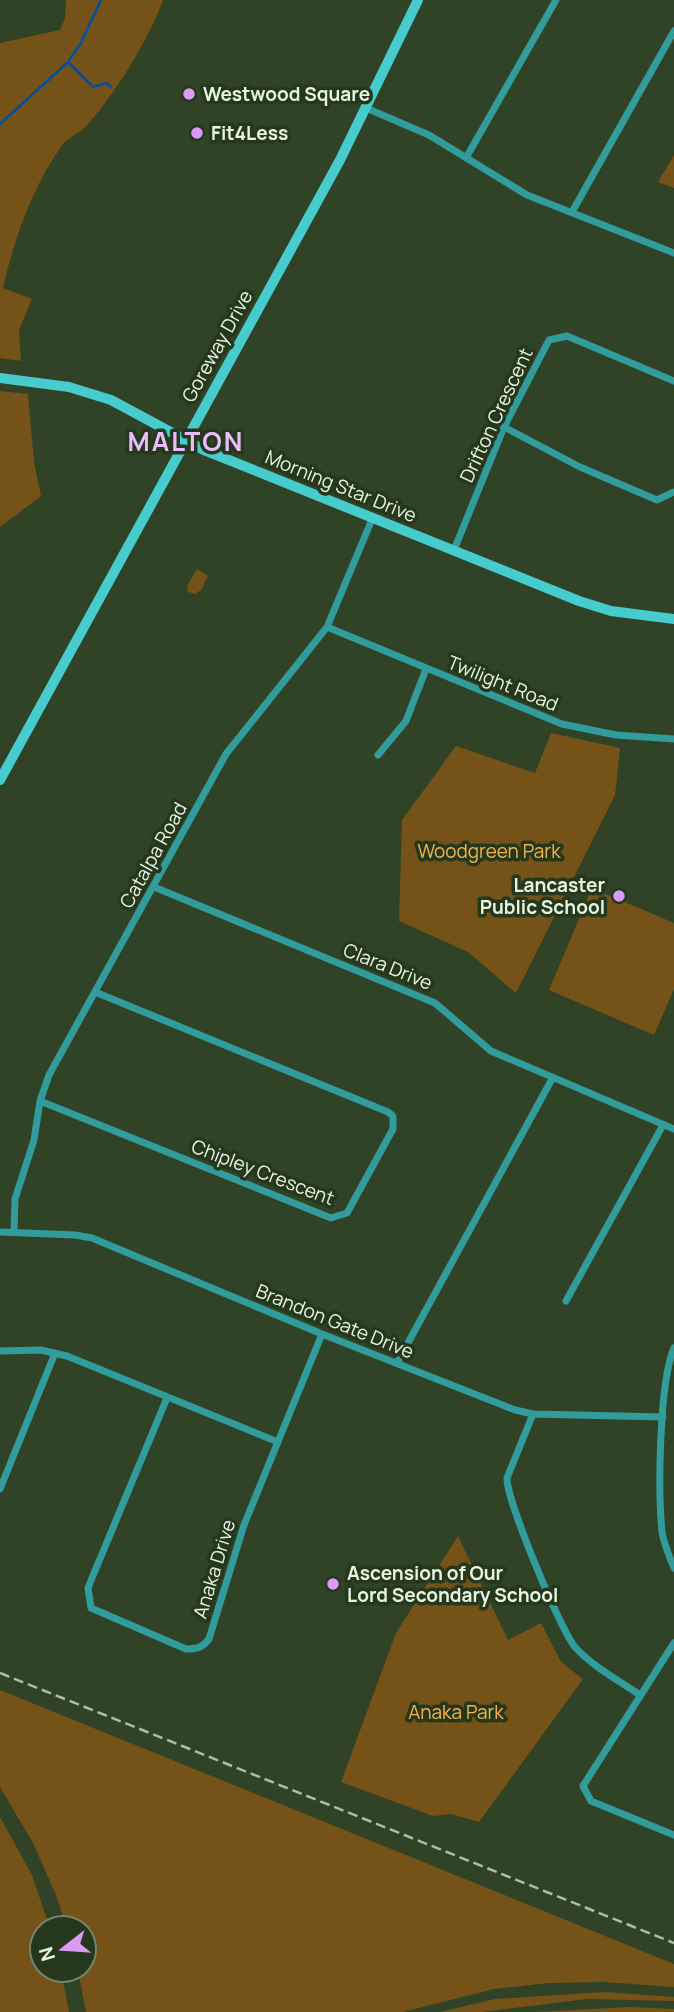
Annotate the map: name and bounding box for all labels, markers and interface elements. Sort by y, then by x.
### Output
place label: Westwood Square [203,81,370,107]
marker: Westwood Square [181,86,197,102]
place label: Fit4Less [211,120,288,146]
marker: Fit4Less [189,125,205,141]
street label: Goreway Drive [176,285,258,407]
street label: Drifton Crescent [453,344,539,486]
district label: MALTON [128,423,244,459]
street label: Morning Star Drive [261,444,421,528]
street label: Twilight Road [444,649,562,717]
street label: Catalpa Road [113,797,193,913]
park label: Woodgreen Park [417,838,561,864]
place label: Lancaster Public School [480,872,605,920]
marker: Lancaster Public School [611,888,627,904]
street label: Clara Drive [340,936,436,996]
street label: Chipley Crescent [188,1133,338,1211]
street label: Brandon Gate Drive [252,1277,418,1365]
street label: Anaka Drive [187,1516,241,1622]
place label: Ascension of Our Lord Secondary School [347,1560,558,1608]
marker: Ascension of Our Lord Secondary School [325,1576,341,1592]
park label: Anaka Park [408,1699,504,1725]
north arrow [28,1914,98,1984]
text: N [32,1944,61,1964]

